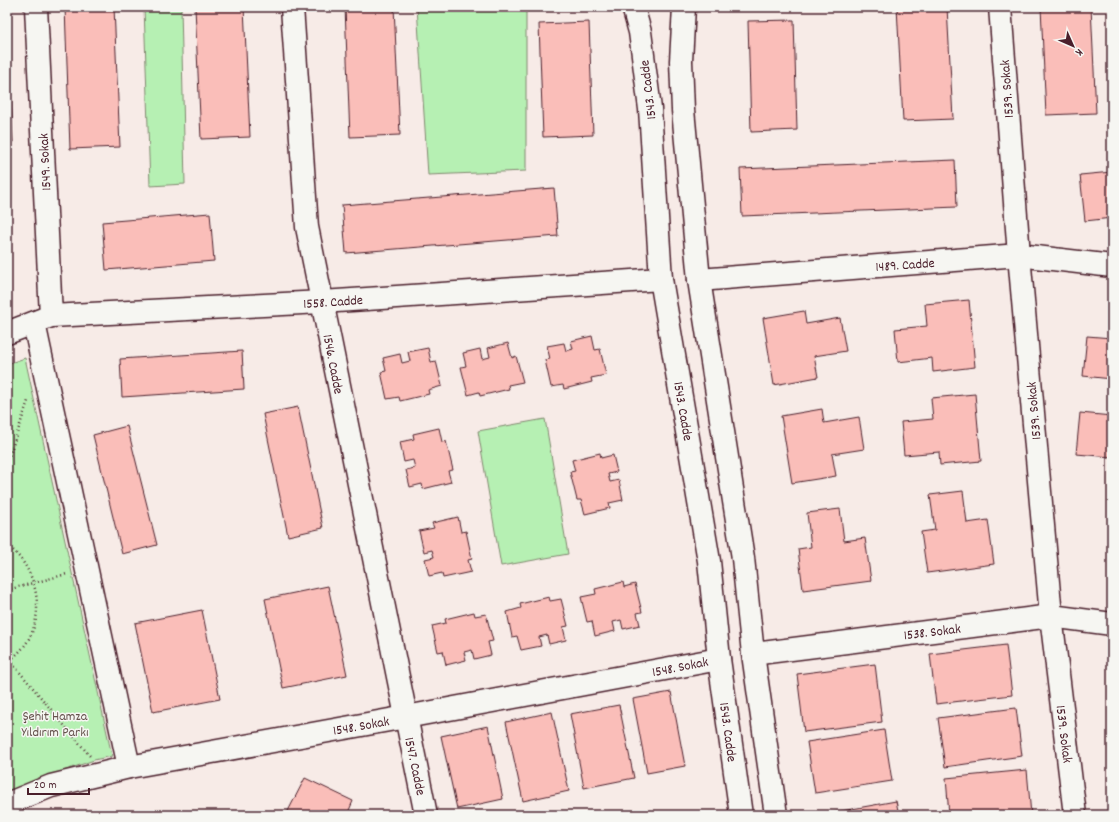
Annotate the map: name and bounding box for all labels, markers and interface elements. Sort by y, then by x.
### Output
north arrow [1053,26,1093,66]
text: K [1071,44,1086,59]
street label: 1543. Cadde [635,59,663,121]
street label: 1539. Sokak [996,59,1020,119]
street label: 1549. Sokak [34,132,57,191]
street label: 1489. Cadde [875,254,935,278]
street label: 1558. Cadde [303,291,364,315]
street label: 1546. Cadde [316,333,348,396]
street label: 1543. Cadde [667,380,697,443]
street label: 1539. Sokak [1022,381,1047,441]
street label: 1538. Sokak [903,620,962,646]
street label: 1548. Sokak [651,653,710,683]
street label: 1543. Cadde [713,701,741,763]
street label: 1539. Sokak [1050,704,1077,765]
park label: Şehit Hamza Yıldırım Parkı [21,707,89,743]
street label: 1548. Sokak [332,712,391,742]
street label: 1547. Cadde [398,735,430,797]
scale bar [28,770,89,796]
text: 20 m [34,777,57,794]

